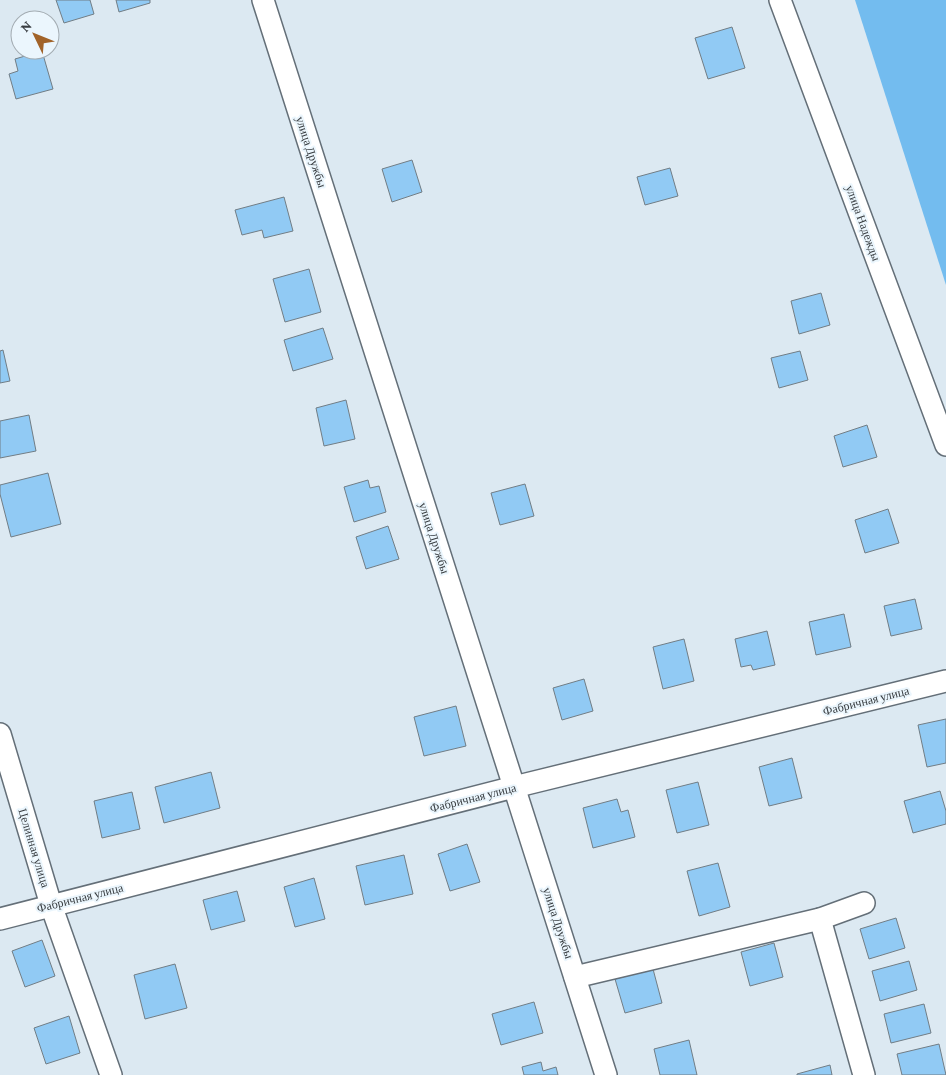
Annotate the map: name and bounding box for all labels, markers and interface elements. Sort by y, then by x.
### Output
north arrow [10,10,60,60]
text: N [16,17,35,35]
street label: улица Дружбы [293,115,329,189]
street label: улица Надежды [843,183,883,263]
street label: улица Дружбы [416,501,452,575]
street label: Фабричная улица [821,683,911,719]
street label: Фабричная улица [428,780,518,816]
street label: Целинная улица [15,807,53,890]
street label: Фабричная улица [35,880,125,916]
street label: улица Дружбы [540,886,576,960]

